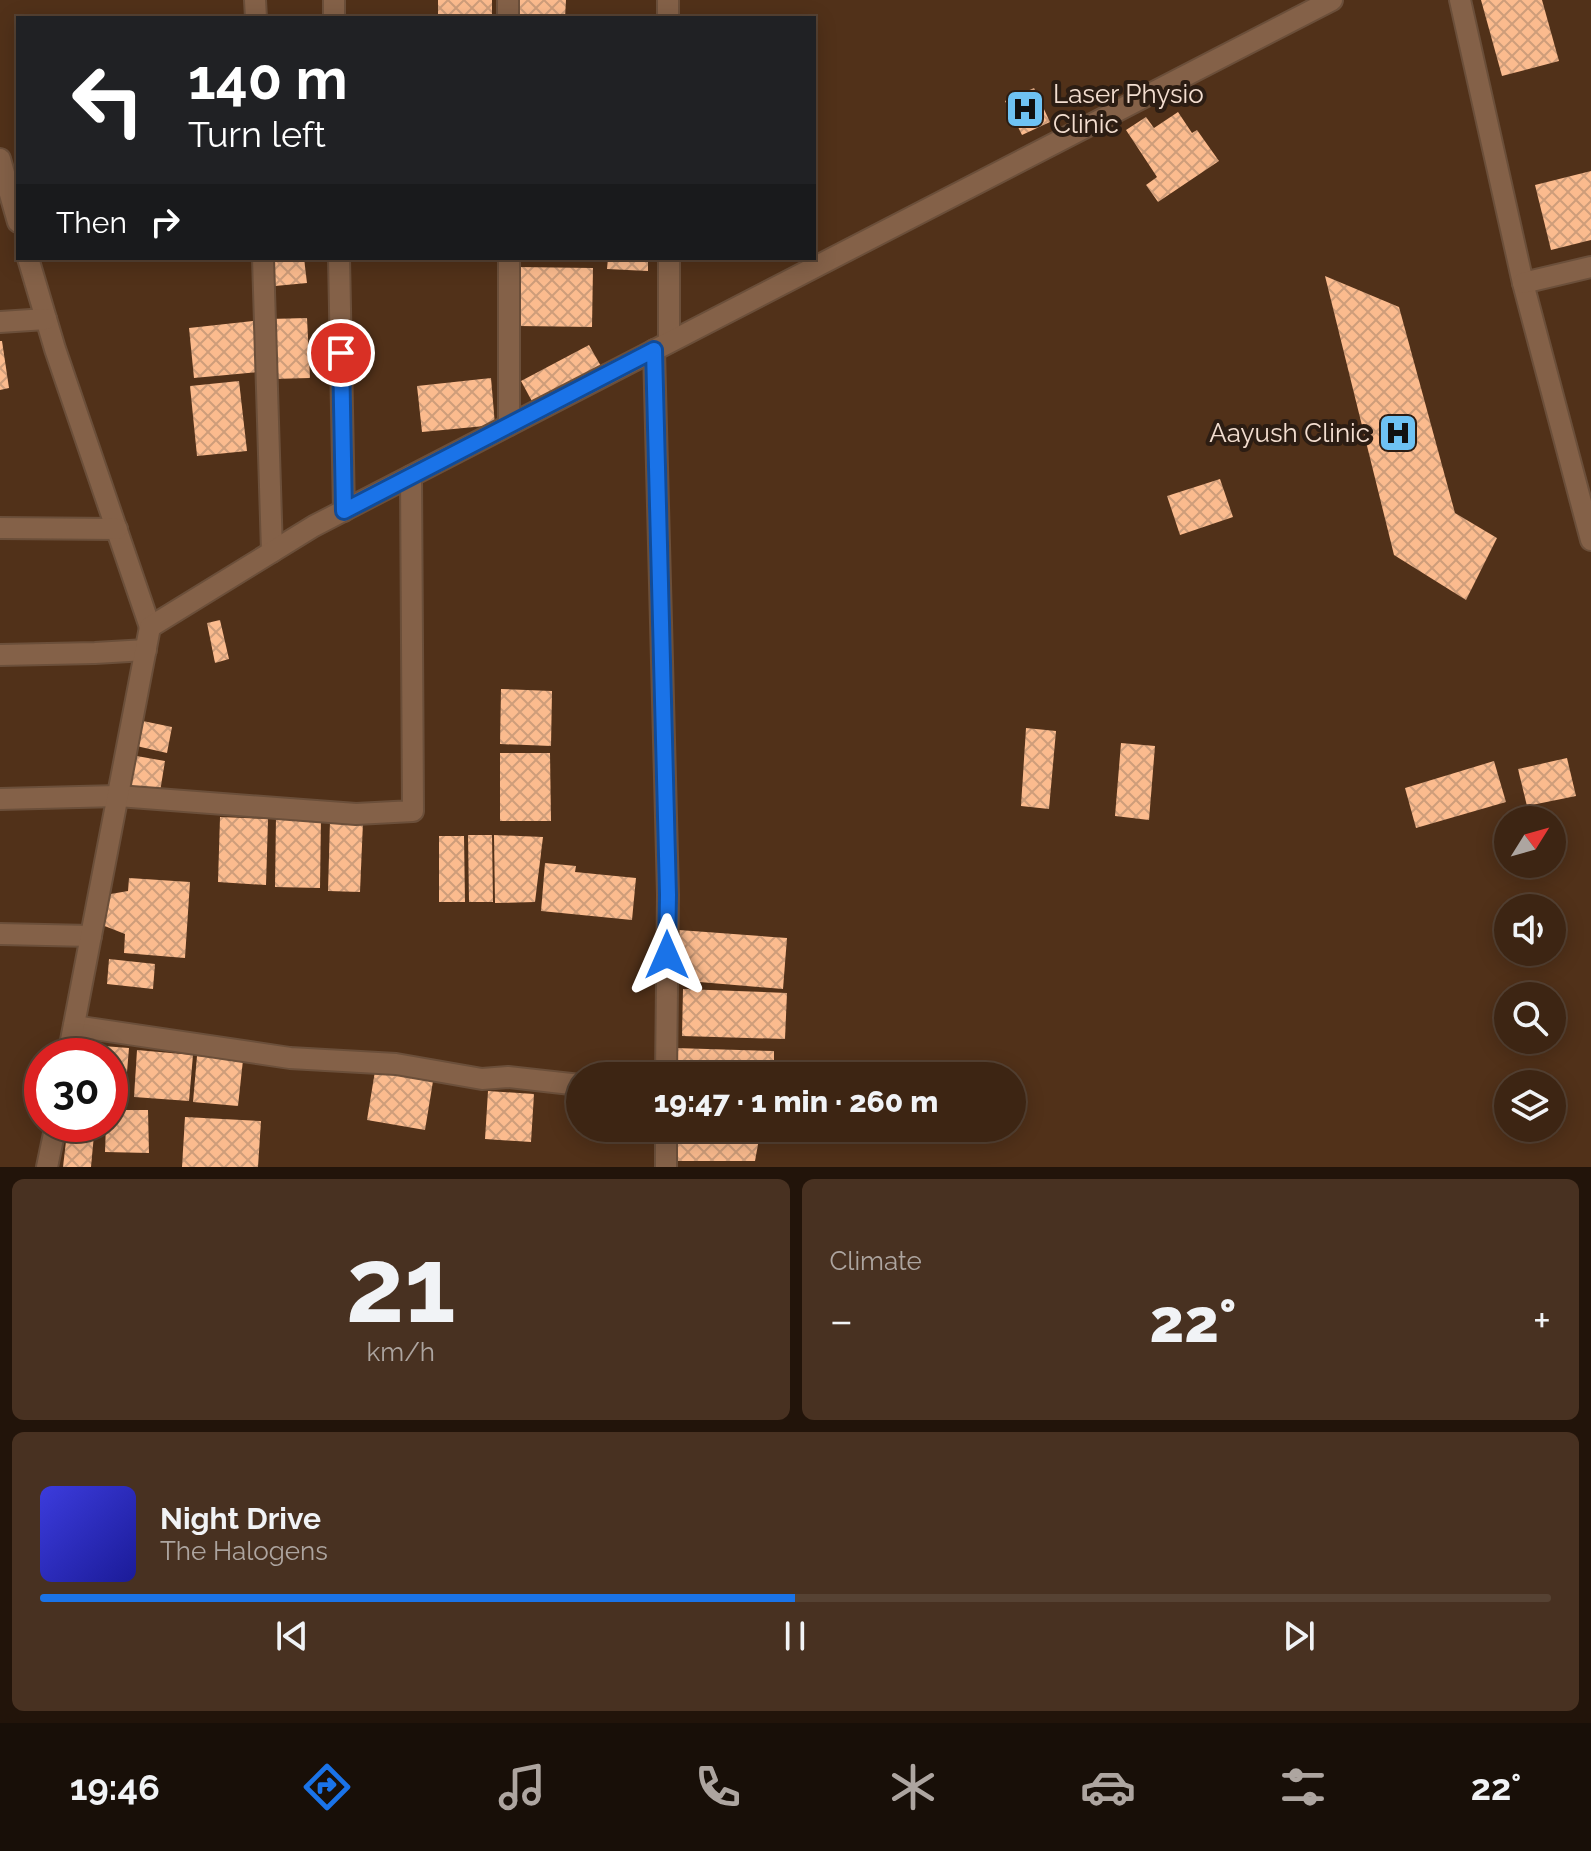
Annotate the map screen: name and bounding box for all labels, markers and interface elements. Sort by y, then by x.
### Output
text: 140 m [188,46,348,112]
icon: left [56,48,160,152]
place label: Laser Physio Clinic [1053,79,1204,139]
hospital icon: Laser Physio Clinic [1004,88,1046,130]
text: Turn left [188,113,326,155]
icon: right [143,200,187,244]
text: Then [56,205,127,240]
pin [307,319,375,387]
icon: arrive [319,331,363,375]
hospital icon: Aayush Clinic [1377,412,1419,454]
place label: Aayush Clinic [1209,418,1370,448]
north arrow [1494,806,1566,878]
map controls [1494,806,1566,1142]
button: sound [1494,894,1566,966]
position arrow [625,913,709,997]
button: search [1494,982,1566,1054]
speed limit sign: 30 [24,1038,128,1142]
button: layers [1494,1070,1566,1142]
text: 19:47 · 1 min · 260 m [654,1084,938,1119]
text: 21 [346,1224,456,1346]
text: Climate [830,1246,922,1276]
text: 22° [1150,1286,1236,1356]
text: − [830,1295,853,1346]
text: + [1533,1295,1551,1346]
text: km/h [366,1337,435,1367]
text: Night Drive [160,1501,321,1536]
text: The Halogens [160,1536,328,1566]
icon: previous [270,1614,314,1658]
icon: pause [773,1614,817,1658]
icon: next [1277,1614,1321,1658]
icon: directions [299,1759,355,1815]
icon: music [494,1759,550,1815]
icon: phone [690,1759,746,1815]
icon: climate [885,1759,941,1815]
icon: car [1080,1759,1136,1815]
icon: filters [1275,1759,1331,1815]
text: 19:46 [70,1766,160,1808]
text: 22° [1471,1766,1521,1808]

